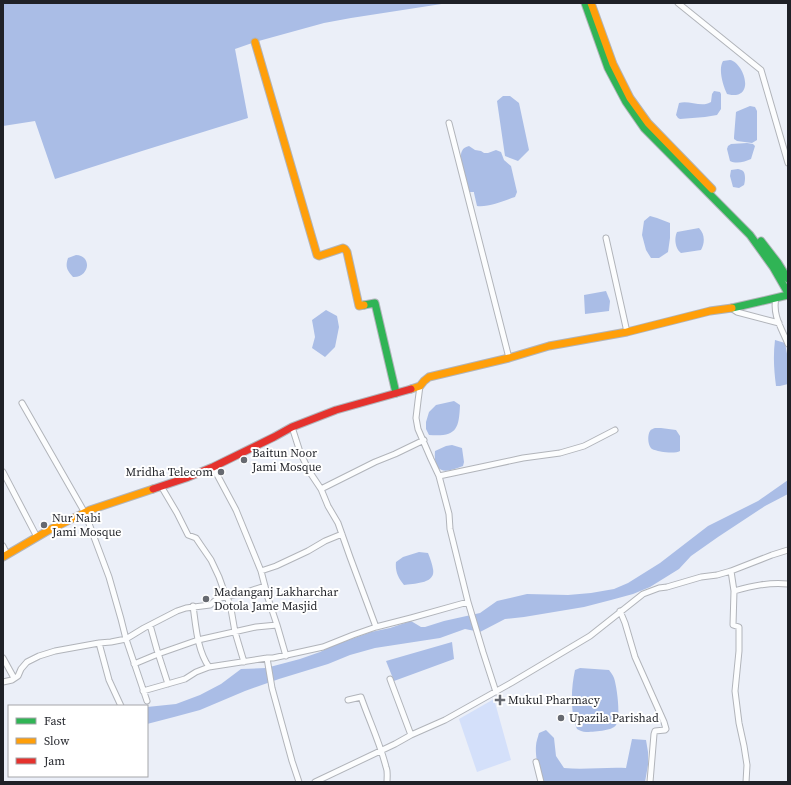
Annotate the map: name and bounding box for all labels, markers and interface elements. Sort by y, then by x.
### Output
place label: Baitun Noor Jami Mosque [251,445,321,475]
marker: Baitun Noor Jami Mosque [239,455,249,465]
place label: Mridha Telecom [125,464,213,480]
marker: Mridha Telecom [216,467,226,477]
place label: Nur Nabi Jami Mosque [51,510,121,540]
marker: Nur Nabi Jami Mosque [39,520,49,530]
place label: Madanganj Lakharchar Dotola Jame Masjid [214,584,338,614]
marker: Madanganj Lakharchar Dotola Jame Masjid [201,594,211,604]
place label: Mukul Pharmacy [508,692,601,708]
marker: Mukul Pharmacy [495,695,505,705]
legend [8,705,148,777]
place label: Upazila Parishad [569,710,659,726]
text: Fast [44,713,66,729]
marker: Upazila Parishad [556,713,566,723]
text: Slow [44,733,70,749]
text: Jam [43,753,65,769]

